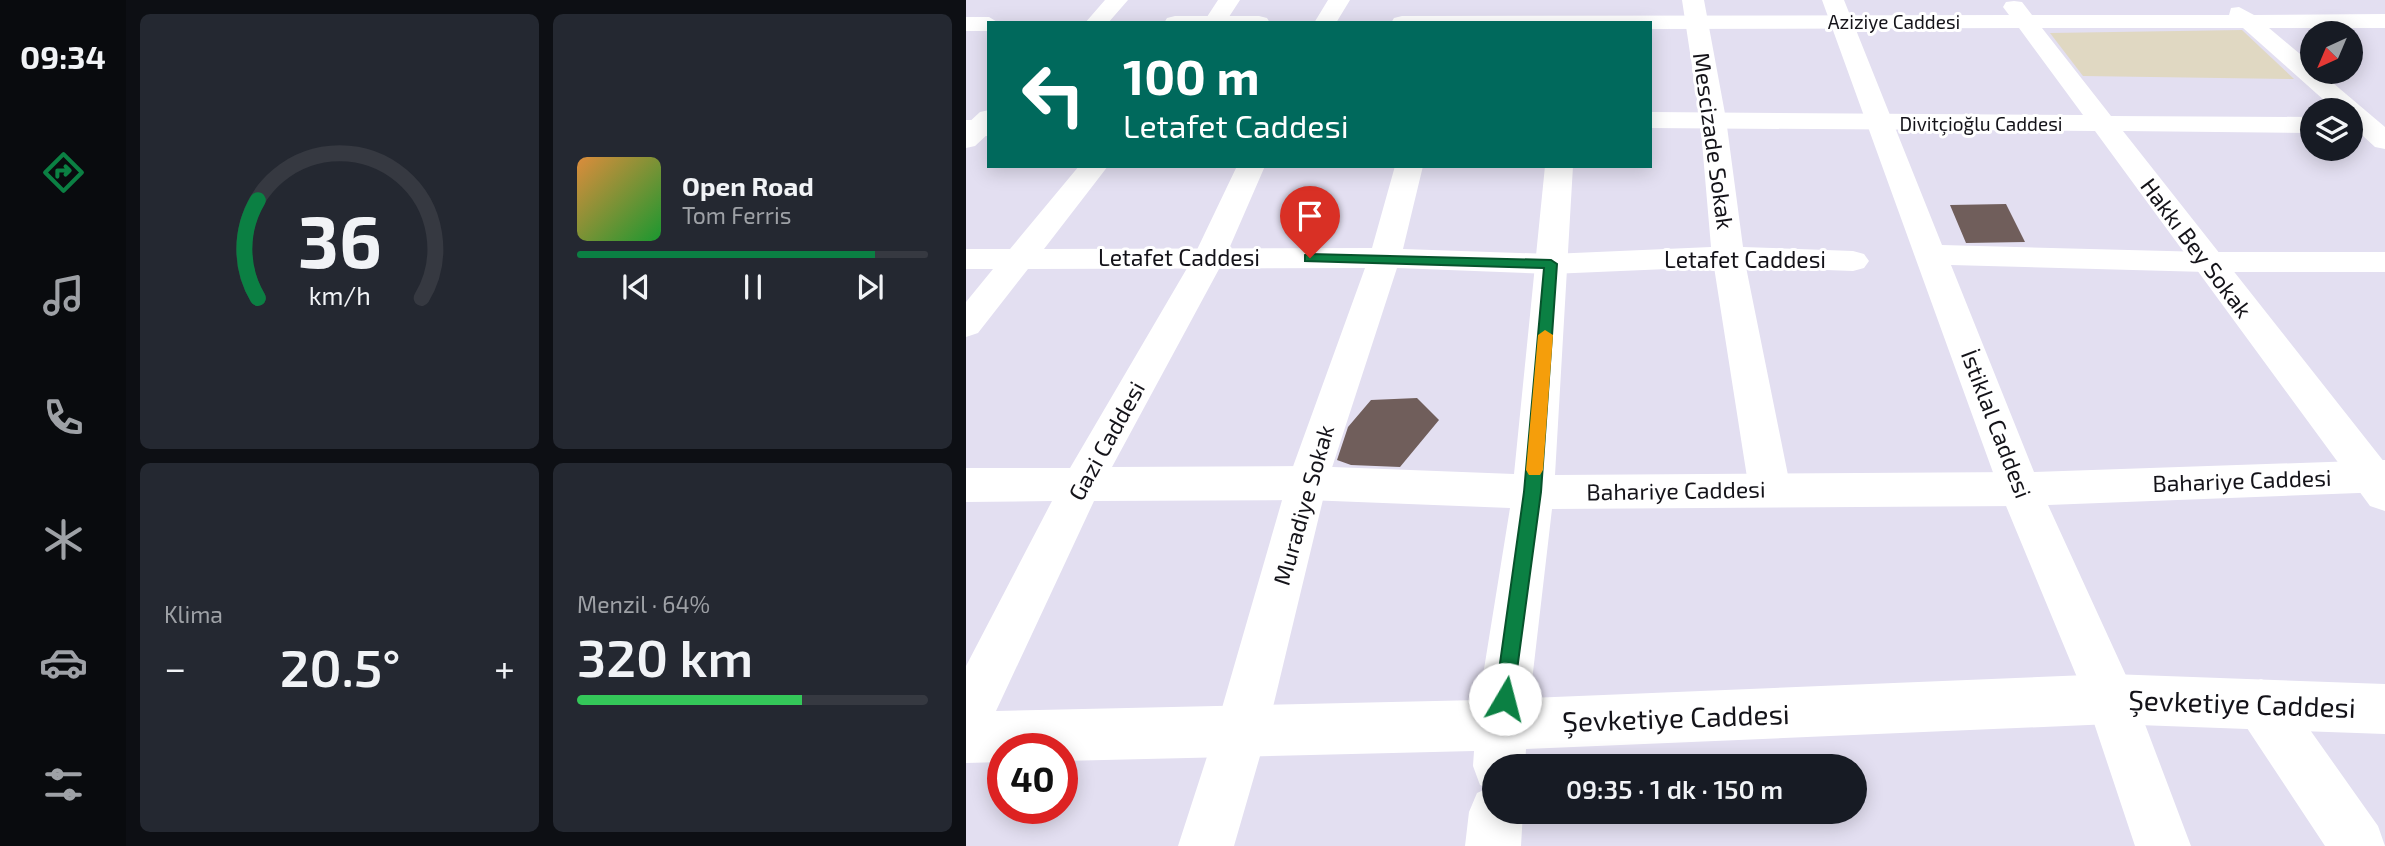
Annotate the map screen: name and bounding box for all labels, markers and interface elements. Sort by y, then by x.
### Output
street label: Aziziye Caddesi [1828,10,1960,33]
north arrow [2300,21,2362,84]
map controls [2300,21,2363,161]
text: 09:34 [20,37,106,75]
text: 100 m [1123,46,1260,105]
icon: left [1008,49,1099,140]
street label: Mescizade Sokak [1688,51,1740,231]
button: layers [2300,98,2363,161]
text: Letafet Caddesi [1123,106,1349,144]
street label: Divitçioğlu Caddesi [1899,112,2063,136]
icon: directions [39,148,88,197]
text: Open Road [682,170,814,201]
street label: Hakkı Bey Sokak [2135,172,2259,323]
pin [1280,186,1340,258]
text: 36 [297,195,382,283]
icon: arrive [1291,197,1329,235]
text: Tom Ferris [682,201,791,229]
street label: Letafet Caddesi [1098,243,1260,271]
street label: Letafet Caddesi [1664,245,1826,273]
icon: previous [617,268,655,306]
icon: pause [734,268,772,306]
icon: next [851,268,889,306]
icon: music [39,271,88,320]
text: km/h [308,280,371,310]
street label: İstiklal Caddesi [1956,346,2038,502]
street label: Gazi Caddesi [1062,376,1150,505]
icon: phone [39,393,88,442]
street label: Muradiye Sokak [1267,421,1339,588]
street label: Bahariye Caddesi [2152,463,2332,497]
street label: Bahariye Caddesi [1586,474,1766,506]
icon: climate [39,515,88,564]
text: Menzil · 64% [577,590,710,618]
text: Klima [164,600,223,628]
text: 320 km [577,625,753,687]
text: 20.5° [280,635,401,697]
icon: car [39,638,88,687]
text: − [164,644,186,690]
text: + [494,644,515,690]
position arrow [1468,662,1542,736]
street label: Şevketiye Caddesi [2128,682,2356,725]
street label: Şevketiye Caddesi [1562,696,1790,739]
speed limit sign: 40 [987,733,1078,824]
icon: filters [39,760,88,809]
text: 09:35 · 1 dk · 150 m [1566,773,1783,804]

